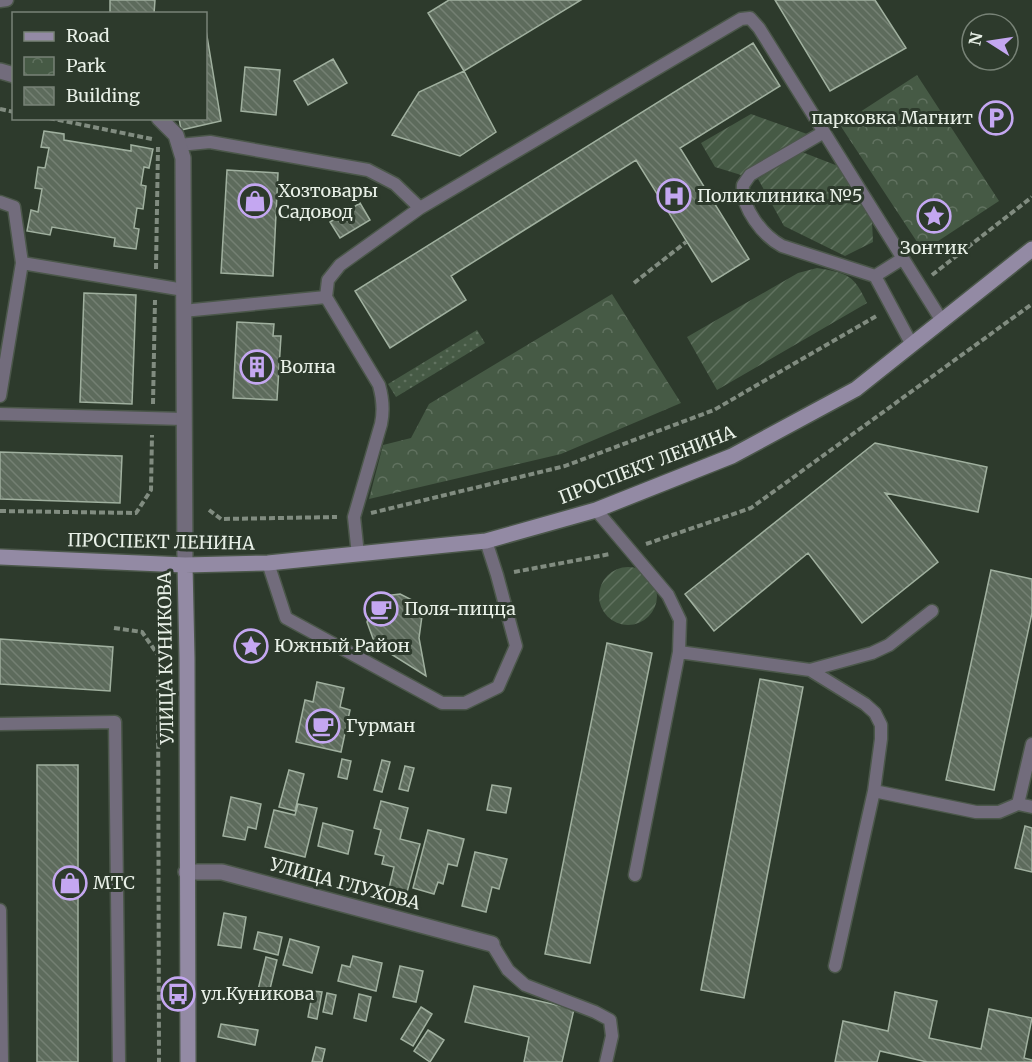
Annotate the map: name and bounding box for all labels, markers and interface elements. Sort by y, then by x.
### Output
legend [12,12,207,120]
north arrow [960,12,1020,72]
text: Road [66,24,110,47]
text: N [964,30,986,47]
text: Park [66,54,107,77]
text: Building [66,84,140,107]
parking icon: парковка Магнит [978,100,1014,136]
place label: парковка Магнит [811,106,973,129]
hospital icon: Поликлиника №5 [656,178,692,214]
place label: Хозтовары Садовод [278,179,378,223]
shop icon: Хозтовары Садовод [237,183,273,219]
place label: Поликлиника №5 [697,184,863,207]
place icon: Зонтик [916,198,952,234]
place label: Зонтик [900,236,969,259]
building icon: Волна [239,349,275,385]
place label: Волна [280,355,336,378]
street label: ПРОСПЕКТ ЛЕНИНА [555,420,739,509]
street label: ПРОСПЕКТ ЛЕНИНА [67,528,255,555]
street label: УЛИЦА КУНИКОВА [152,571,179,746]
cafe icon: Поля-пицца [363,591,399,627]
place label: Поля-пицца [404,597,516,620]
place icon: Южный Район [233,628,269,664]
place label: Южный Район [274,634,410,657]
cafe icon: Гурман [305,708,341,744]
place label: Гурман [346,714,416,737]
street label: УЛИЦА ГЛУХОВА [266,852,423,915]
shop icon: МТС [52,865,88,901]
place label: МТС [93,871,135,894]
bus stop icon: ул.Куникова [160,976,196,1012]
place label: ул.Куникова [201,982,315,1005]

